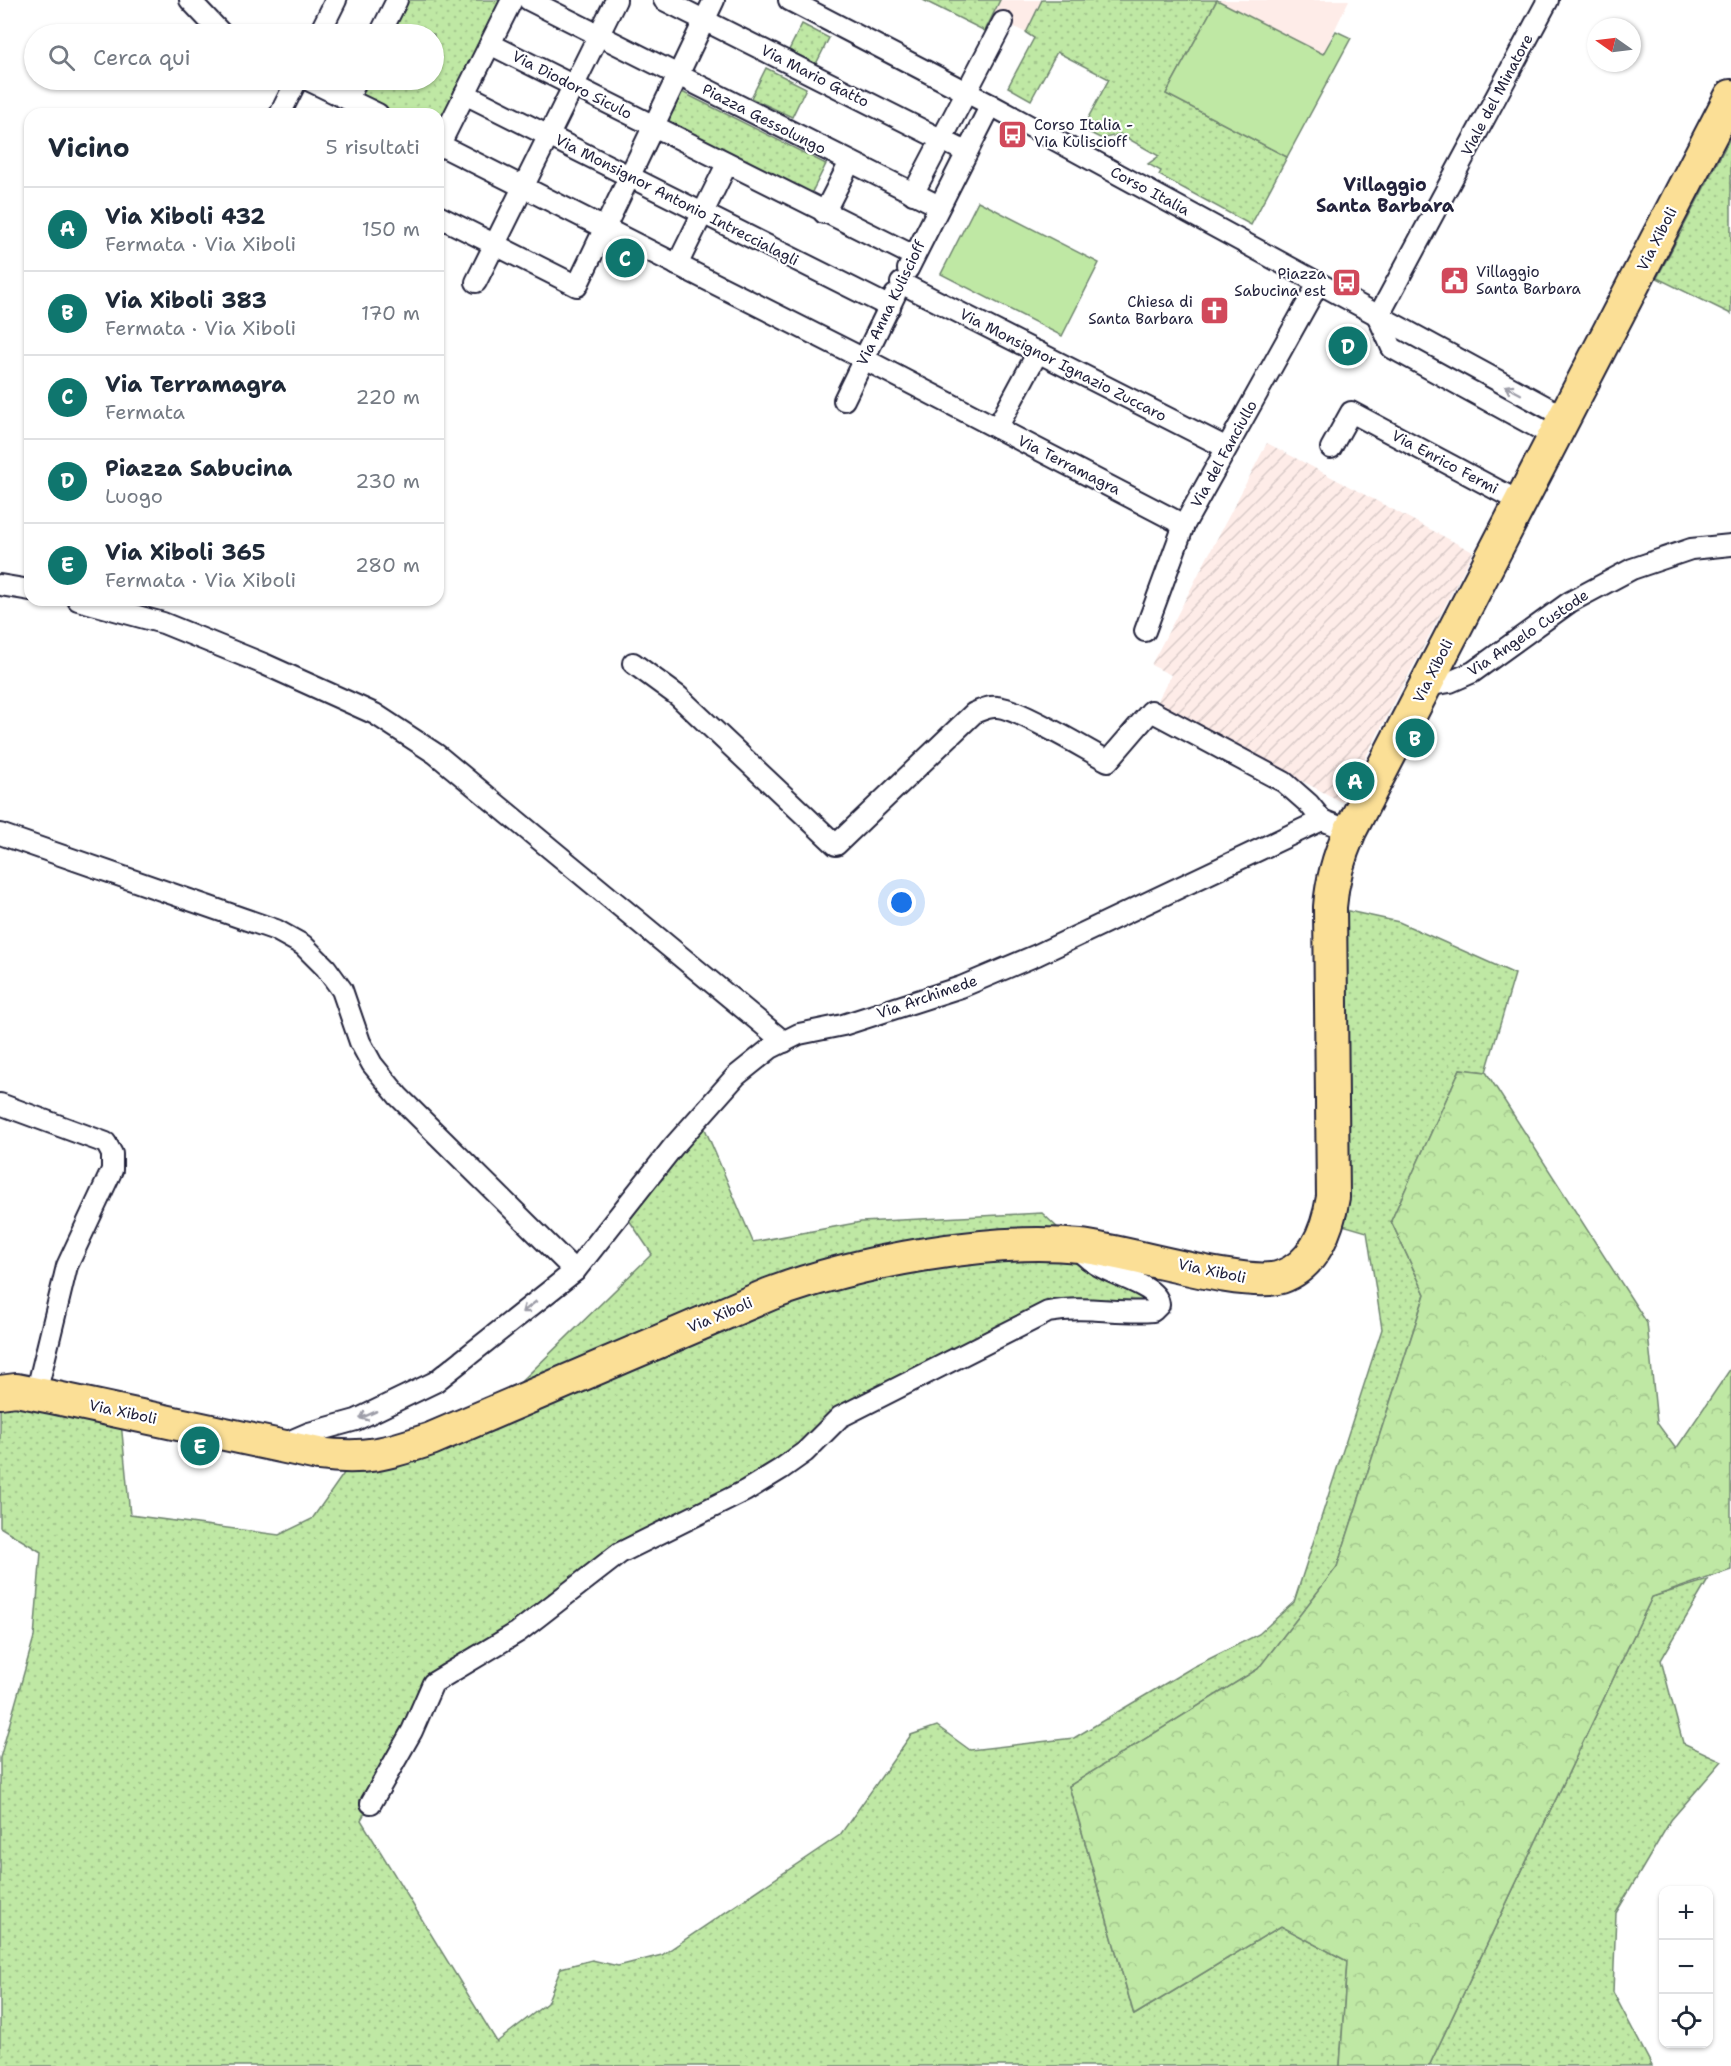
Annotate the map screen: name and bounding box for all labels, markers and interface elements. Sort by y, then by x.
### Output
north arrow [1587,18,1641,72]
search box [24,24,444,90]
street label: Viale del Minatore [1456,31,1538,159]
street label: Via Mario Gatto [758,40,872,112]
icon: search [45,41,78,74]
text: Cerca qui [93,43,191,72]
street label: Via Diodoro Siculo [509,46,635,124]
street label: Piazza Gessolungo [699,79,829,159]
place label: Corso Italia - Via Kuliscioff [1034,115,1133,152]
bus stop icon: Corso Italia - Via Kuliscioff [997,118,1029,150]
text: Vicino [48,130,130,165]
street label: Via Monsignor Antonio Intreccialagli [552,130,802,270]
text: 5 risultati [325,134,420,160]
street label: Corso Italia [1107,162,1194,221]
district label: Villaggio Santa Barbara [1316,173,1455,218]
text: Via Xiboli 432 [105,202,265,231]
street label: Via Xiboli [1632,204,1682,274]
text: A [60,216,75,242]
text: 150 m [362,216,420,242]
text: Fermata · Via Xiboli [105,231,296,257]
pin: C [606,236,644,280]
street label: Via Anna Kuliscioff [852,236,930,369]
place label: Villaggio Santa Barbara [1476,262,1582,299]
place label: Piazza Sabucina est [1234,264,1327,301]
public building icon: Villaggio Santa Barbara [1439,265,1471,297]
bus stop icon: Piazza Sabucina est [1331,267,1363,299]
text: Via Xiboli 383 [105,286,267,315]
place label: Chiesa di Santa Barbara [1088,292,1194,329]
church icon: Chiesa di Santa Barbara [1198,295,1230,327]
text: B [61,300,74,326]
text: 170 m [361,300,420,326]
street label: Via Monsignor Ignazio Zuccaro [956,304,1170,426]
text: Fermata · Via Xiboli [105,315,296,341]
pin: D [1328,324,1368,368]
text: Via Terramagra [105,370,286,399]
text: C [61,384,74,410]
text: 220 m [356,384,420,410]
one-way arrow [1505,384,1522,396]
street label: Via del Fanciullo [1186,397,1262,511]
text: Fermata [105,399,185,425]
street label: Via Enrico Fermi [1388,425,1502,499]
street label: Via Terramagra [1014,431,1124,500]
text: Piazza Sabucina [105,454,292,483]
text: D [60,468,75,494]
text: 230 m [355,468,420,494]
text: Luogo [105,483,163,509]
text: Via Xiboli 365 [105,538,266,567]
text: E [61,552,74,578]
text: 280 m [355,552,420,578]
text: Fermata · Via Xiboli [105,567,296,593]
street label: Via Angelo Custode [1464,585,1592,681]
street label: Via Xiboli [1408,636,1458,706]
pin: B [1396,716,1434,760]
pin: A [1336,758,1374,804]
your location [887,888,916,917]
street label: Via Archimede [874,970,980,1024]
street label: Via Xiboli [1176,1254,1248,1288]
street label: Via Xiboli [684,1292,756,1338]
one-way arrow [521,1301,537,1314]
street label: Via Xiboli [87,1395,159,1429]
one-way arrow [359,1410,378,1421]
pin: E [180,1424,220,1468]
map controls [1659,1886,1713,2048]
button: + [1659,1886,1713,1940]
button: − [1659,1940,1713,1994]
button: locate [1659,1994,1713,2048]

